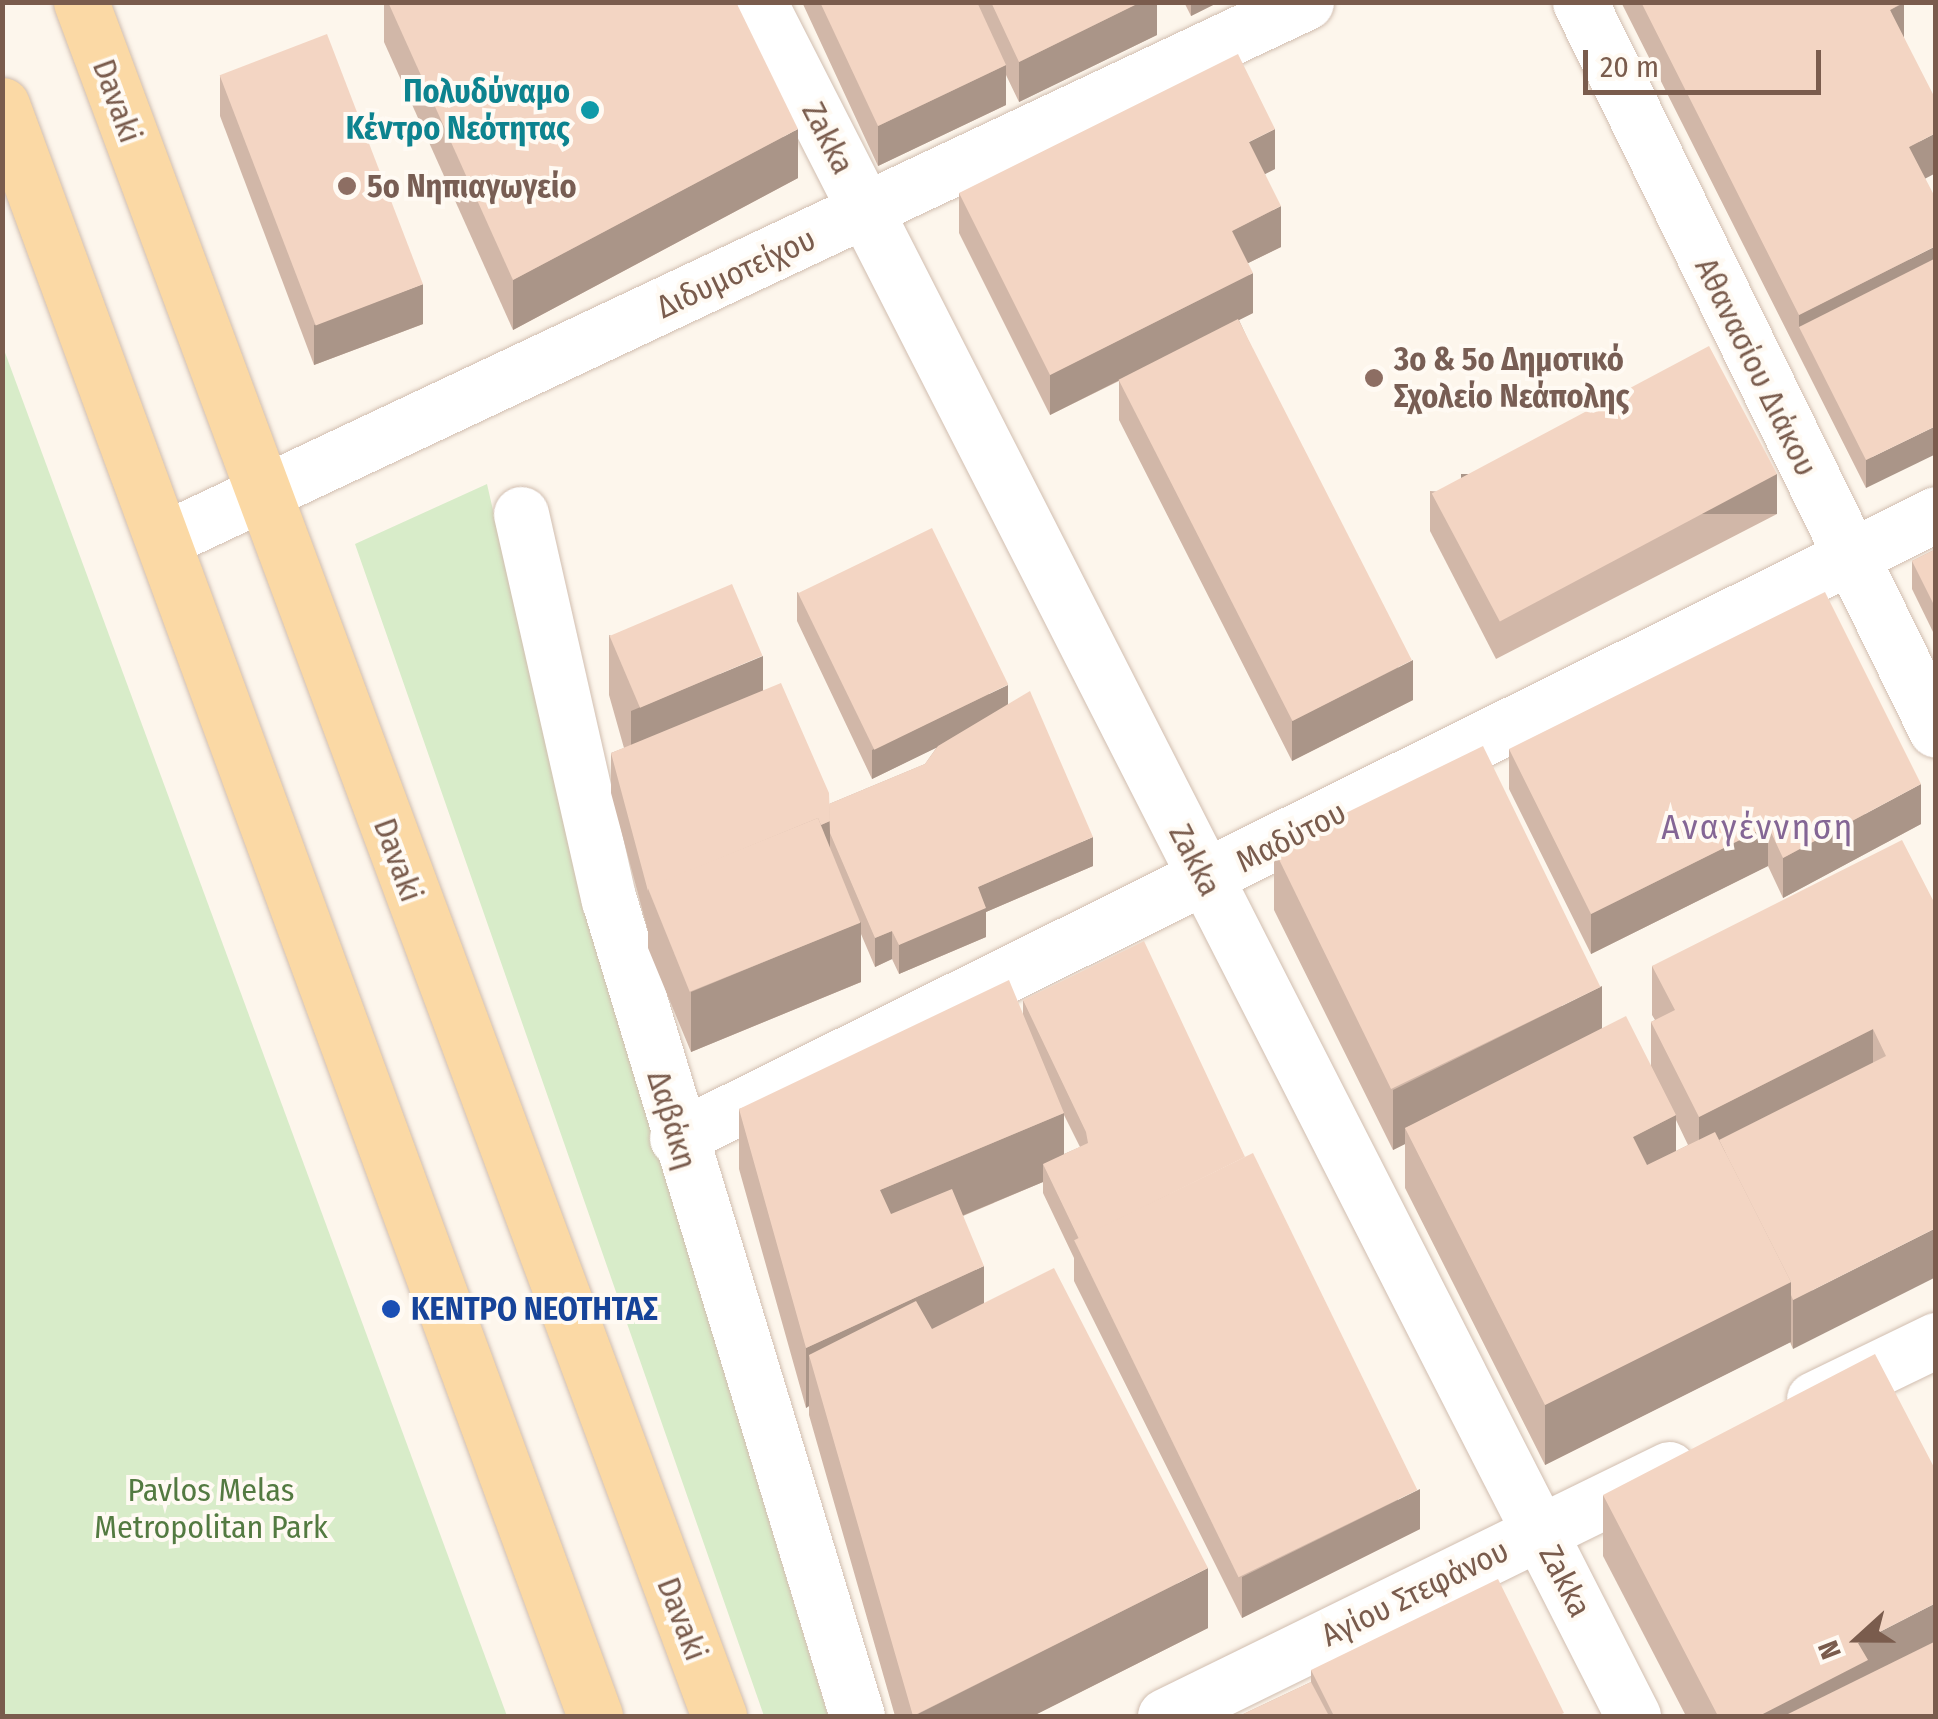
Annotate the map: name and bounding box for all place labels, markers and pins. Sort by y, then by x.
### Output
place label: Πολυδύναμο Κέντρο Νεότητας [346,73,570,148]
marker: Πολυδύναμο Κέντρο Νεότητας [579,99,601,121]
place label: 5ο Νηπιαγωγείο [367,167,577,205]
marker: 5ο Νηπιαγωγείο [336,175,358,197]
place label: 3ο & 5ο Δημοτικό Σχολείο Νεάπολης [1394,341,1629,416]
marker: 3ο & 5ο Δημοτικό Σχολείο Νεάπολης [1363,367,1385,389]
place label: ΚΕΝΤΡΟ ΝΕΟΤΗΤΑΣ [411,1290,658,1328]
marker: ΚΕΝΤΡΟ ΝΕΟΤΗΤΑΣ [380,1298,402,1320]

